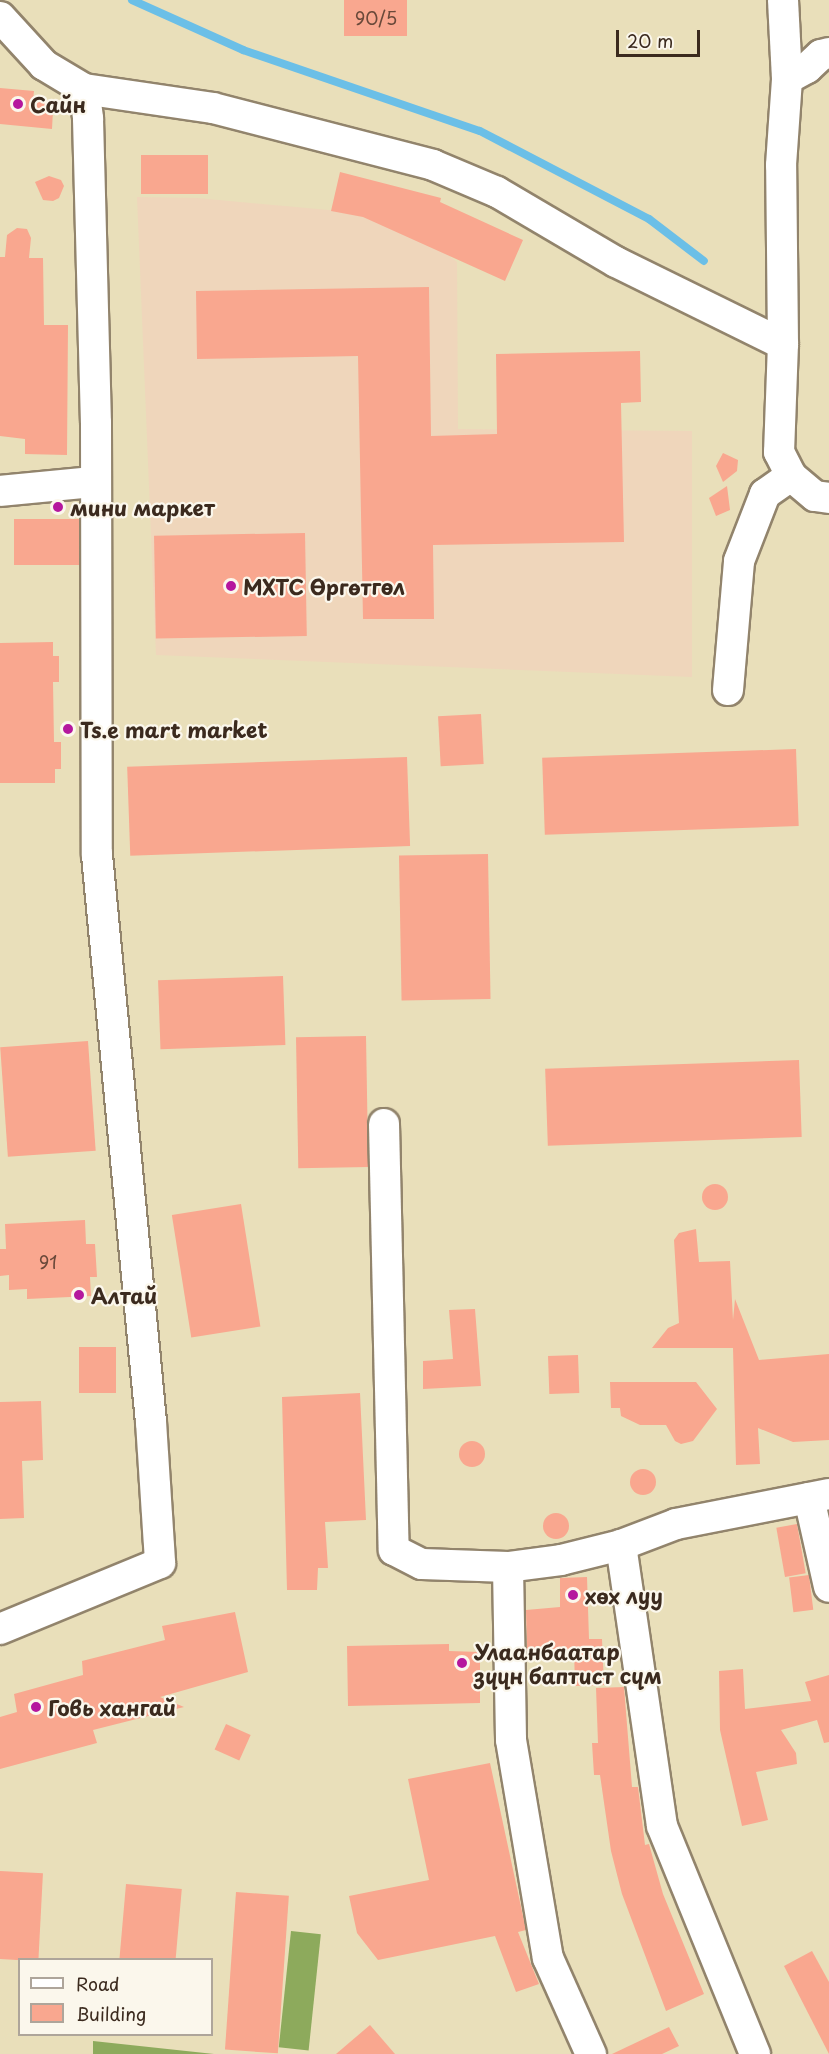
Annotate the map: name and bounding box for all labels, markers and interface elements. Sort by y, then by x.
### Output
house number: 90/5 [355,7,397,29]
scale bar [619,18,703,56]
text: 20 m [627,27,673,54]
place label: Сайн [30,91,86,117]
marker: Сайн [11,97,25,111]
place label: мини маркет [70,494,216,520]
marker: мини маркет [51,500,65,514]
place label: МХТС Өргөтгөл [243,573,408,599]
marker: МХТС Өргөтгөл [224,579,238,593]
place label: Ts.e mart market [80,716,266,742]
marker: Ts.e mart market [61,722,75,736]
house number: 91 [39,1251,57,1273]
place label: Алтай [91,1282,157,1308]
marker: Алтай [72,1288,86,1302]
place label: хөх луу [585,1582,664,1608]
marker: хөх луу [566,1588,580,1602]
place label: Улаанбаатар зүүн баптист сүм [474,1638,664,1688]
marker: Улаанбаатар зүүн баптист сүм [455,1656,469,1670]
place label: Говь хангай [48,1694,176,1720]
marker: Говь хангай [29,1700,43,1714]
legend [18,1958,213,2036]
text: Road [76,1970,120,1997]
text: Building [76,2000,146,2027]

